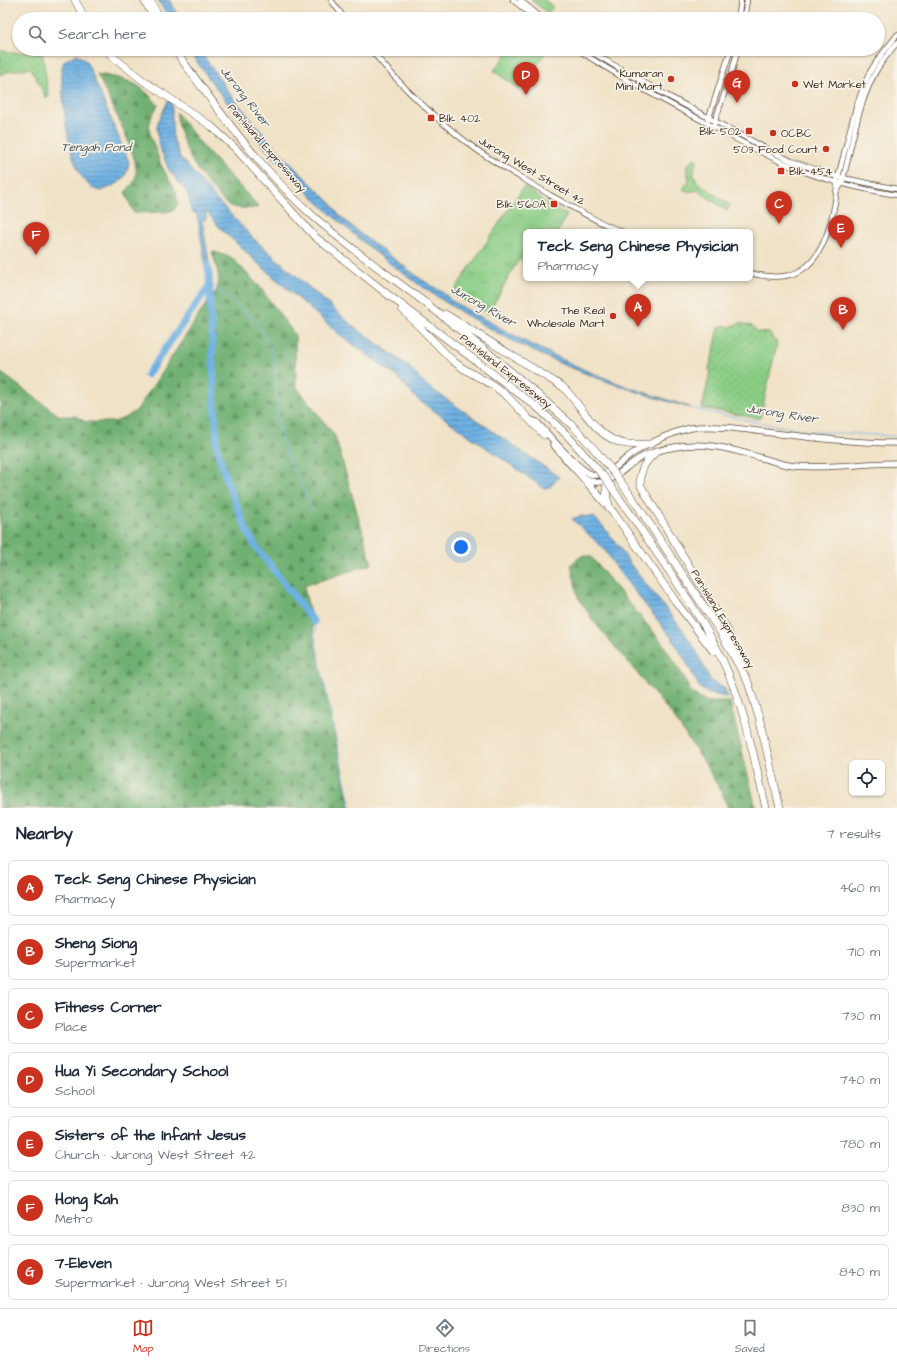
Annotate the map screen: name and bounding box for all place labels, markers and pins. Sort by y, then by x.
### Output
pin: D [513,62,539,95]
place label: Kumaran Mini Mart [615,66,664,94]
pin: G [724,70,750,103]
marker: Kumaran Mini Mart [666,74,676,84]
place label: Wet Market [803,77,867,92]
marker: Wet Market [790,79,800,89]
place label: Blk 402 [439,111,481,126]
marker: Blk 402 [426,113,436,123]
place label: Blk 502 [699,124,742,139]
marker: Blk 502 [744,126,754,136]
place label: OCBC [781,126,812,141]
marker: OCBC [768,128,778,138]
place label: 503 Food Court [733,142,819,157]
marker: 503 Food Court [821,144,831,154]
place label: Blk 454 [789,164,833,179]
marker: Blk 454 [776,166,786,176]
pin: C [766,191,792,224]
place label: Blk 560A [497,197,546,212]
marker: Blk 560A [549,199,559,209]
pin: E [828,215,854,248]
pin: F [23,222,49,255]
pin: A [625,294,651,327]
pin: B [830,297,856,330]
place label: The Real Wholesale Mart [527,303,606,331]
marker: The Real Wholesale Mart [608,311,618,321]

